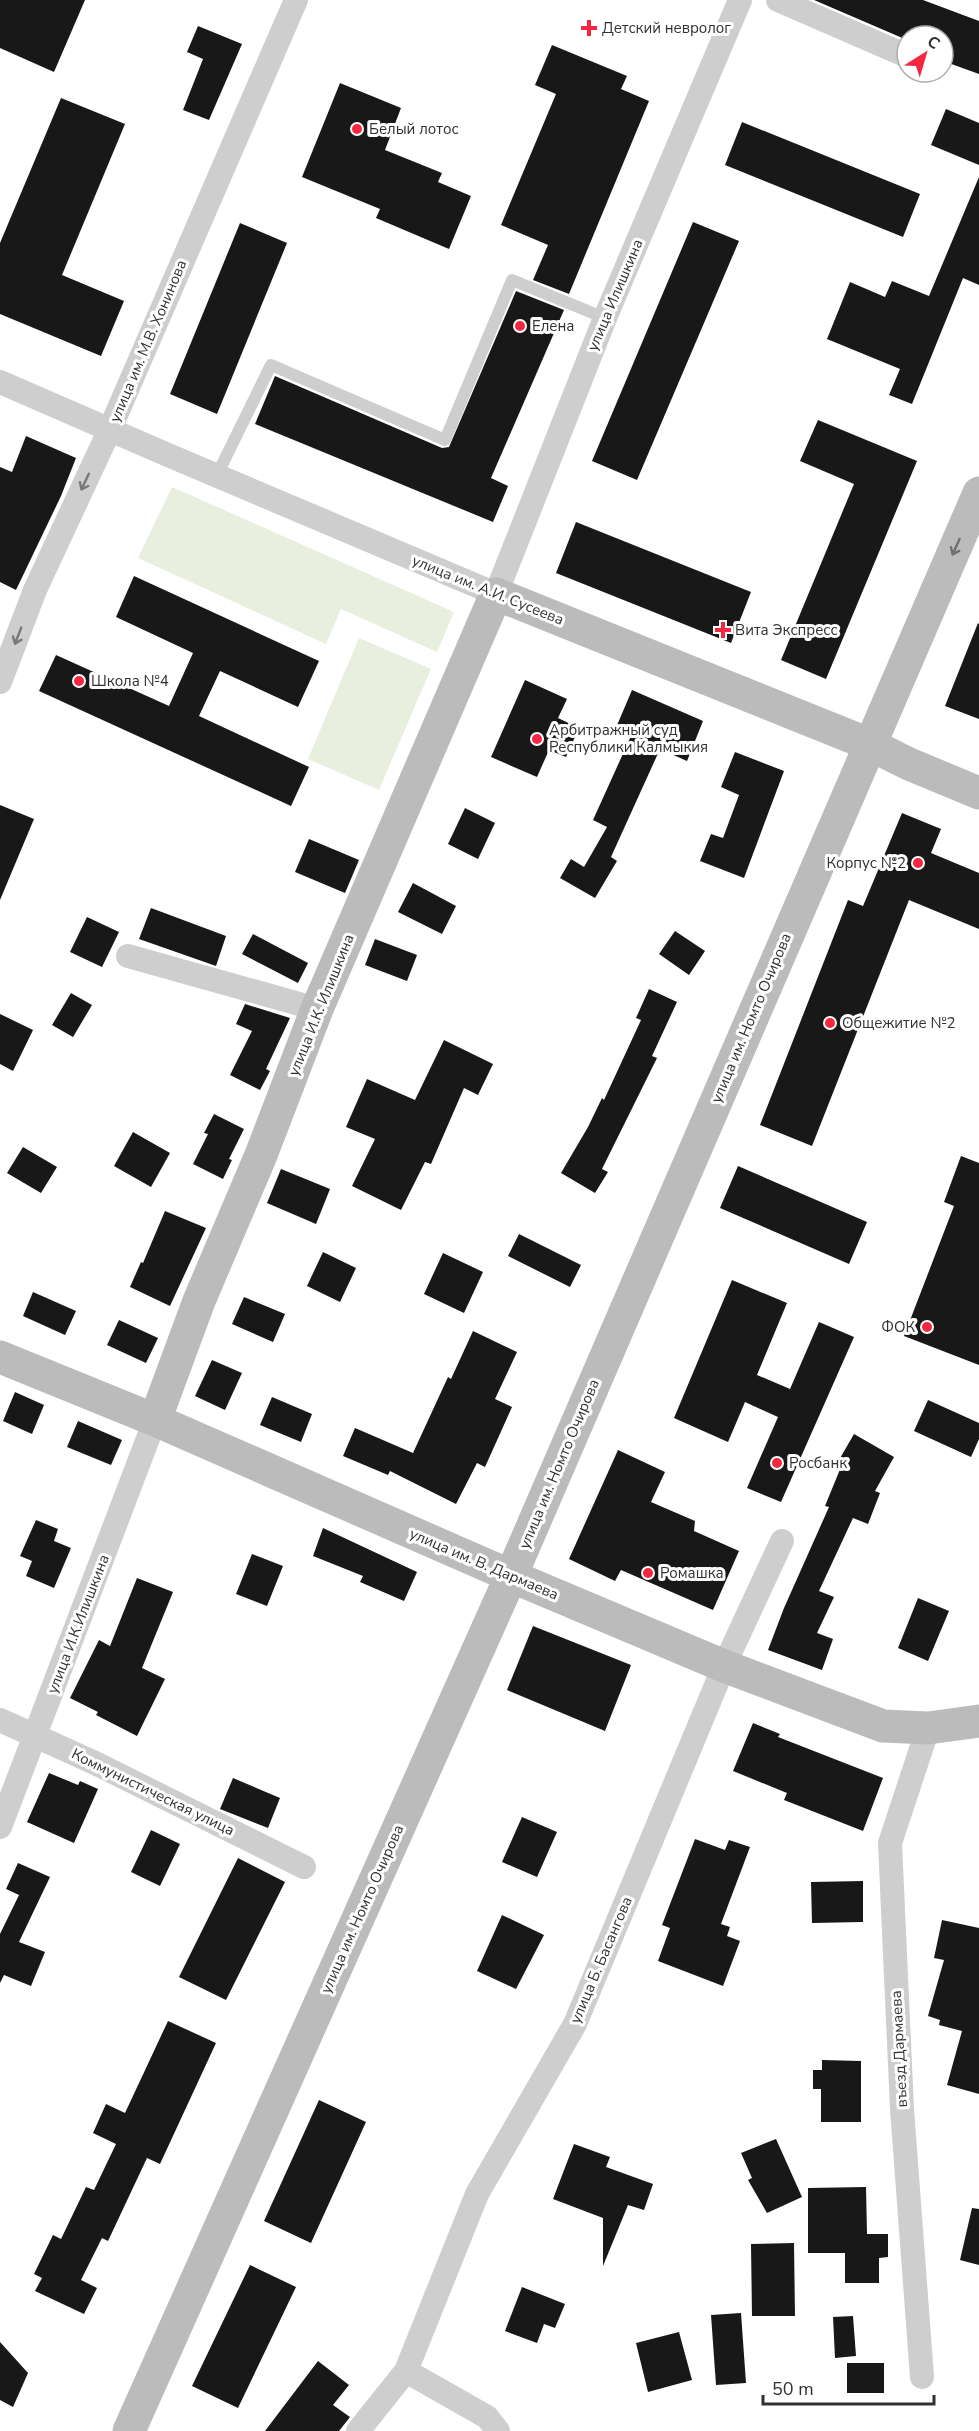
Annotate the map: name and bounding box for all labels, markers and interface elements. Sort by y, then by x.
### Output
place label: Детский невролог [602,18,731,38]
marker: Детский невролог [580,19,598,37]
north arrow [895,24,955,84]
text: С [922,31,944,55]
place label: Белый лотос [369,119,459,139]
marker: Белый лотос [350,122,364,136]
street label: улица Илишкина [582,236,648,354]
street label: улица им. М.В. Хонинова [105,257,191,425]
place label: Елена [532,316,574,336]
marker: Елена [513,319,527,333]
one-way arrow [79,472,90,490]
one-way arrow [949,537,961,555]
street label: улица им. А.И. Сусеева [409,550,567,630]
place label: Вита Экспресс [735,620,838,640]
marker: Вита Экспресс [716,623,730,637]
one-way arrow [11,626,22,645]
place label: Школа №4 [91,671,169,691]
marker: Школа №4 [72,674,86,688]
place label: Арбитражный суд Республики Калмыкия [549,720,708,757]
marker: Арбитражный суд Республики Калмыкия [530,732,544,746]
place label: Корпус №2 [826,853,906,873]
marker: Корпус №2 [911,856,925,870]
street label: улица им. Номто Очирова [706,930,796,1106]
street label: улица И.К. Илишкина [283,931,359,1079]
place label: Общежитие №2 [842,1013,956,1033]
marker: Общежитие №2 [823,1016,837,1030]
place label: ФОК [881,1317,915,1337]
marker: ФОК [920,1320,934,1334]
street label: улица им. Номто Очирова [514,1376,604,1552]
place label: Росбанк [789,1453,847,1473]
marker: Росбанк [770,1456,784,1470]
street label: улица им. В. Дармаева [406,1524,562,1604]
street label: улица И.К.Илишкина [42,1552,114,1696]
place label: Ромашка [660,1563,724,1583]
marker: Ромашка [641,1566,655,1580]
street label: Коммунистическая улица [68,1744,238,1840]
street label: улица им. Номто Очирова [316,1822,408,1996]
street label: улица Б. Басангова [565,1893,637,2027]
street label: въезд Дармаева [886,1990,912,2108]
scale bar [763,2368,934,2406]
text: 50 m [772,2377,814,2401]

